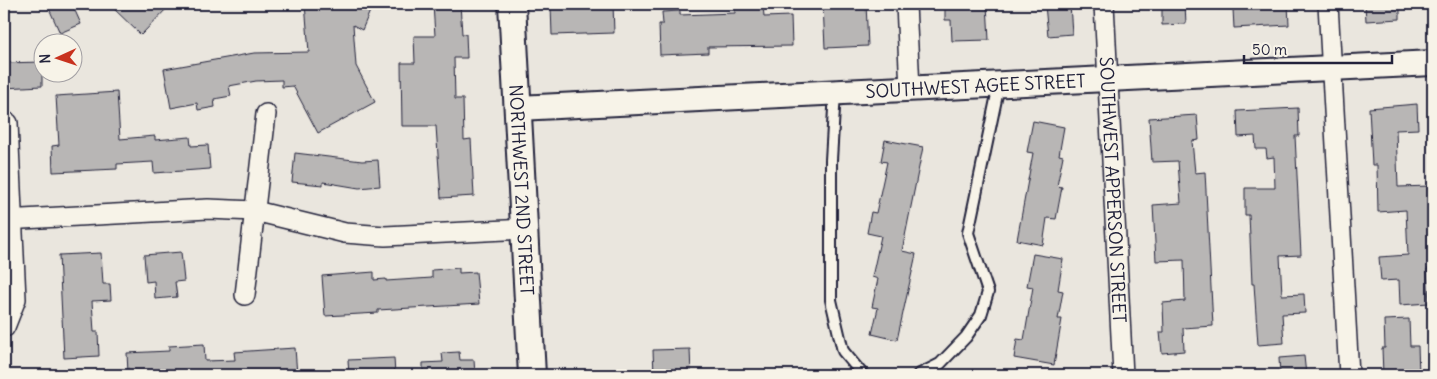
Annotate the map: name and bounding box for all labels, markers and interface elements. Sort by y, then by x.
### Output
north arrow [32,32,82,82]
scale bar [1244,32,1392,64]
text: 50 m [1252,40,1287,59]
text: N [36,53,54,64]
street label: SOUTHWEST APPERSON STREET [1095,56,1132,323]
street label: SOUTHWEST AGEE STREET [865,69,1086,102]
street label: NORTHWEST 2ND STREET [505,84,539,296]

